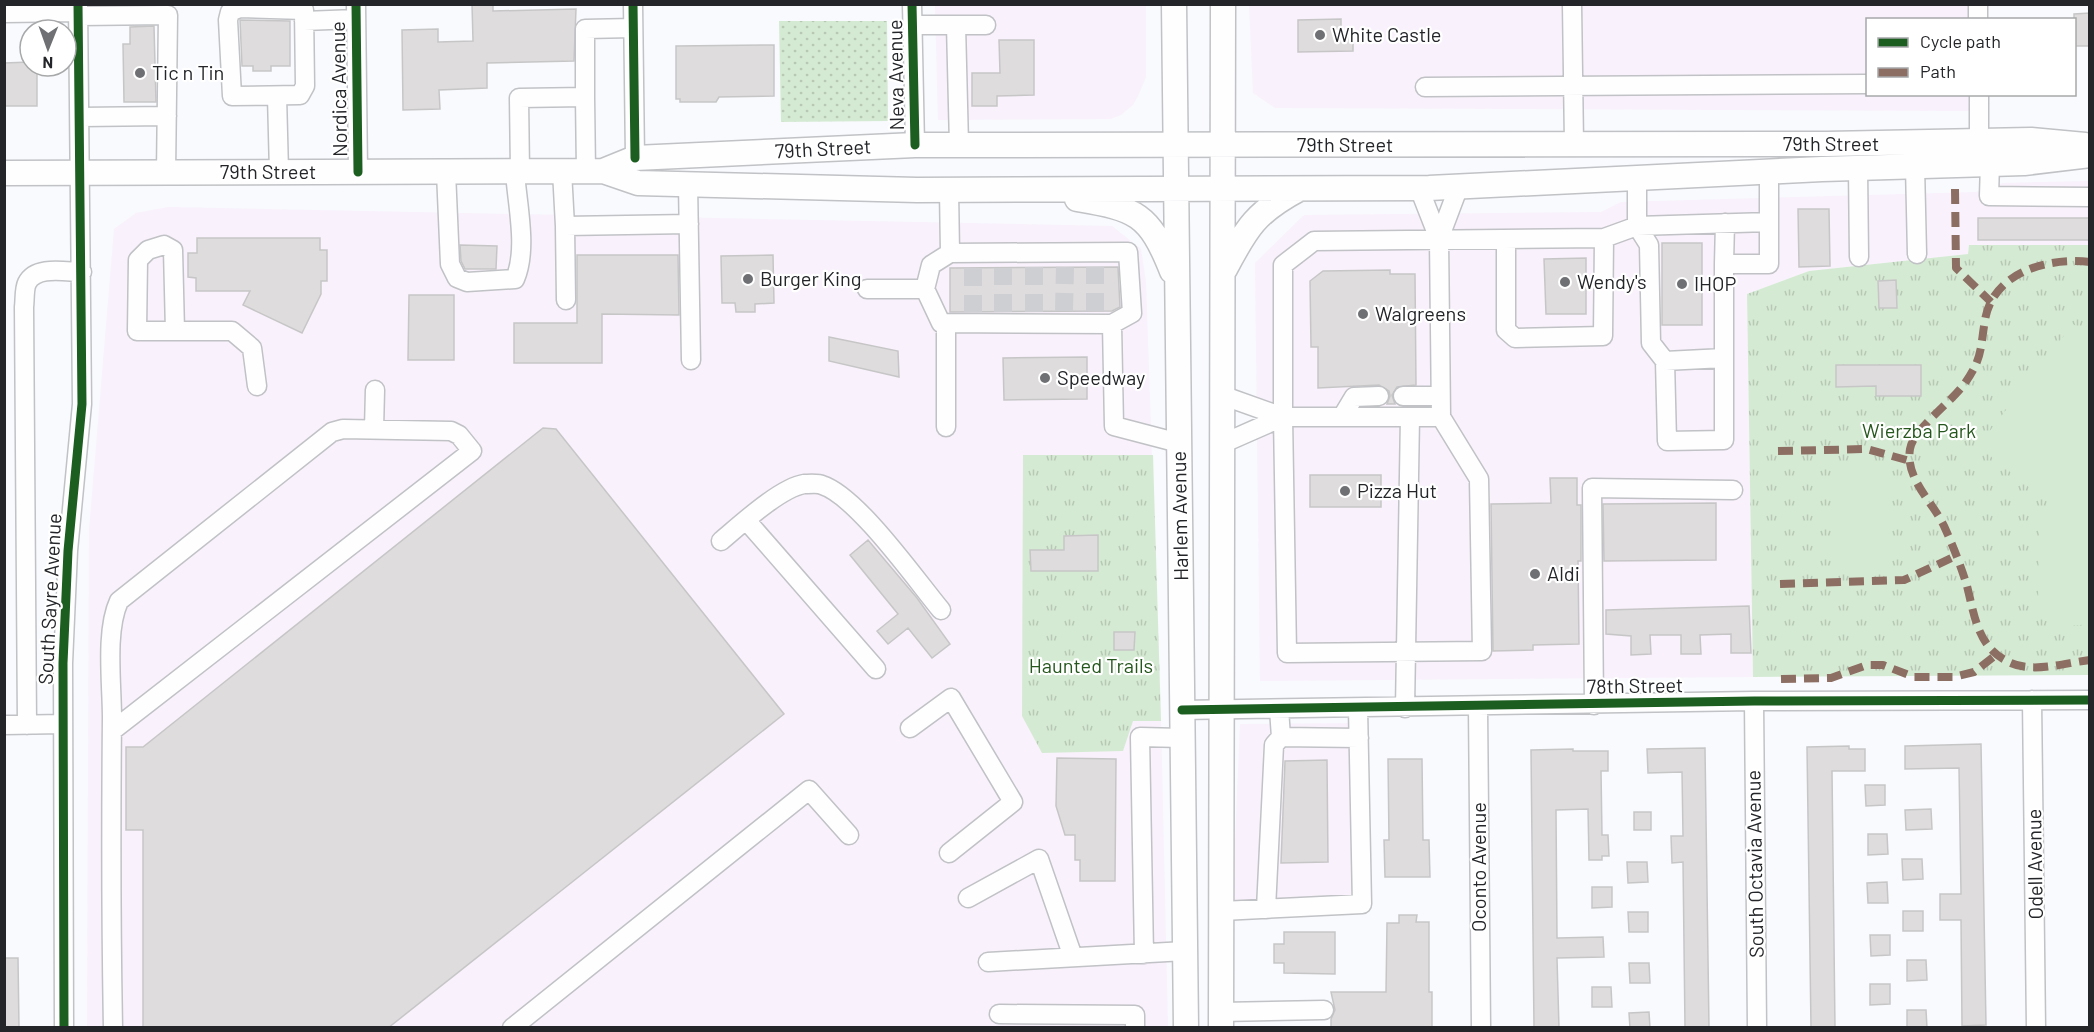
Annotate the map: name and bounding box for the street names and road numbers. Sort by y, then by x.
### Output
street label: Neva Avenue [882,19,908,131]
street label: Nordica Avenue [325,21,351,157]
street label: 79th Street [1783,131,1879,155]
street label: 79th Street [1297,132,1393,156]
street label: 79th Street [774,133,872,163]
street label: 79th Street [220,159,316,183]
street label: Harlem Avenue [1166,451,1192,581]
street label: South Sayre Avenue [33,513,65,685]
street label: 78th Street [1587,672,1683,698]
street label: South Octavia Avenue [1740,770,1768,958]
street label: Oconto Avenue [1466,802,1490,932]
street label: Odell Avenue [2021,808,2047,920]

